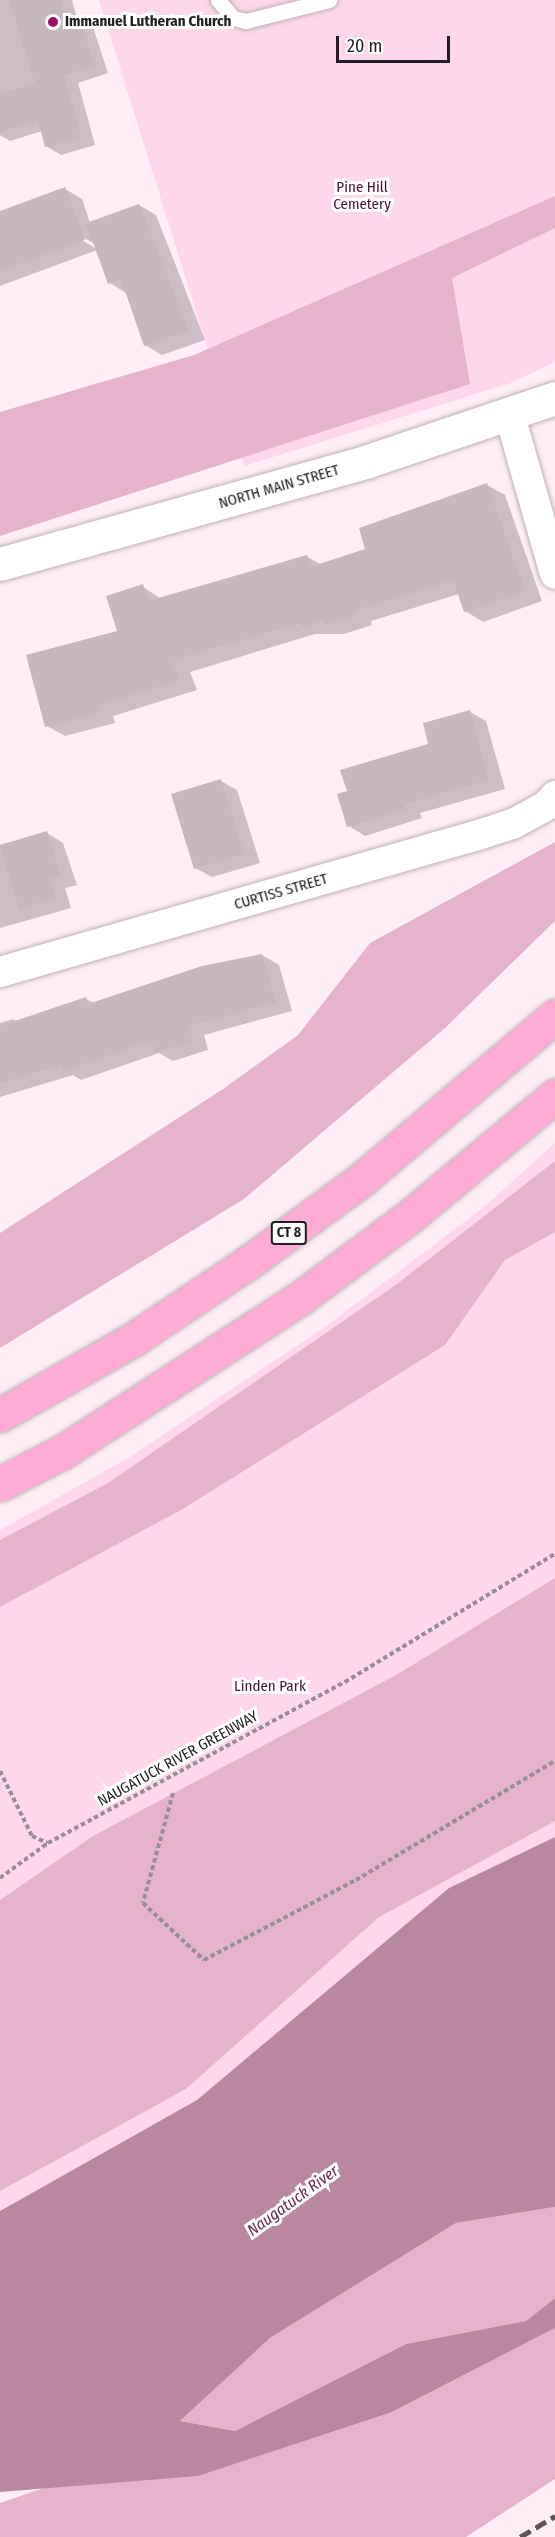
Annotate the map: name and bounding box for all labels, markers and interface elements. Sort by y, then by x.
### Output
place label: Immanuel Lutheran Church [65,13,231,31]
marker: Immanuel Lutheran Church [46,15,60,29]
scale bar [339,24,453,62]
text: 20 m [347,35,382,57]
park label: Pine Hill Cemetery [333,178,391,213]
street label: NORTH MAIN STREET [217,461,341,513]
street label: CURTISS STREET [232,870,330,914]
road number: CT 8 [270,1222,308,1244]
park label: Linden Park [234,1678,306,1696]
street label: NAUGATUCK RIVER GREENWAY [95,1707,261,1811]
water label: Naugatuck River [244,2162,342,2240]

